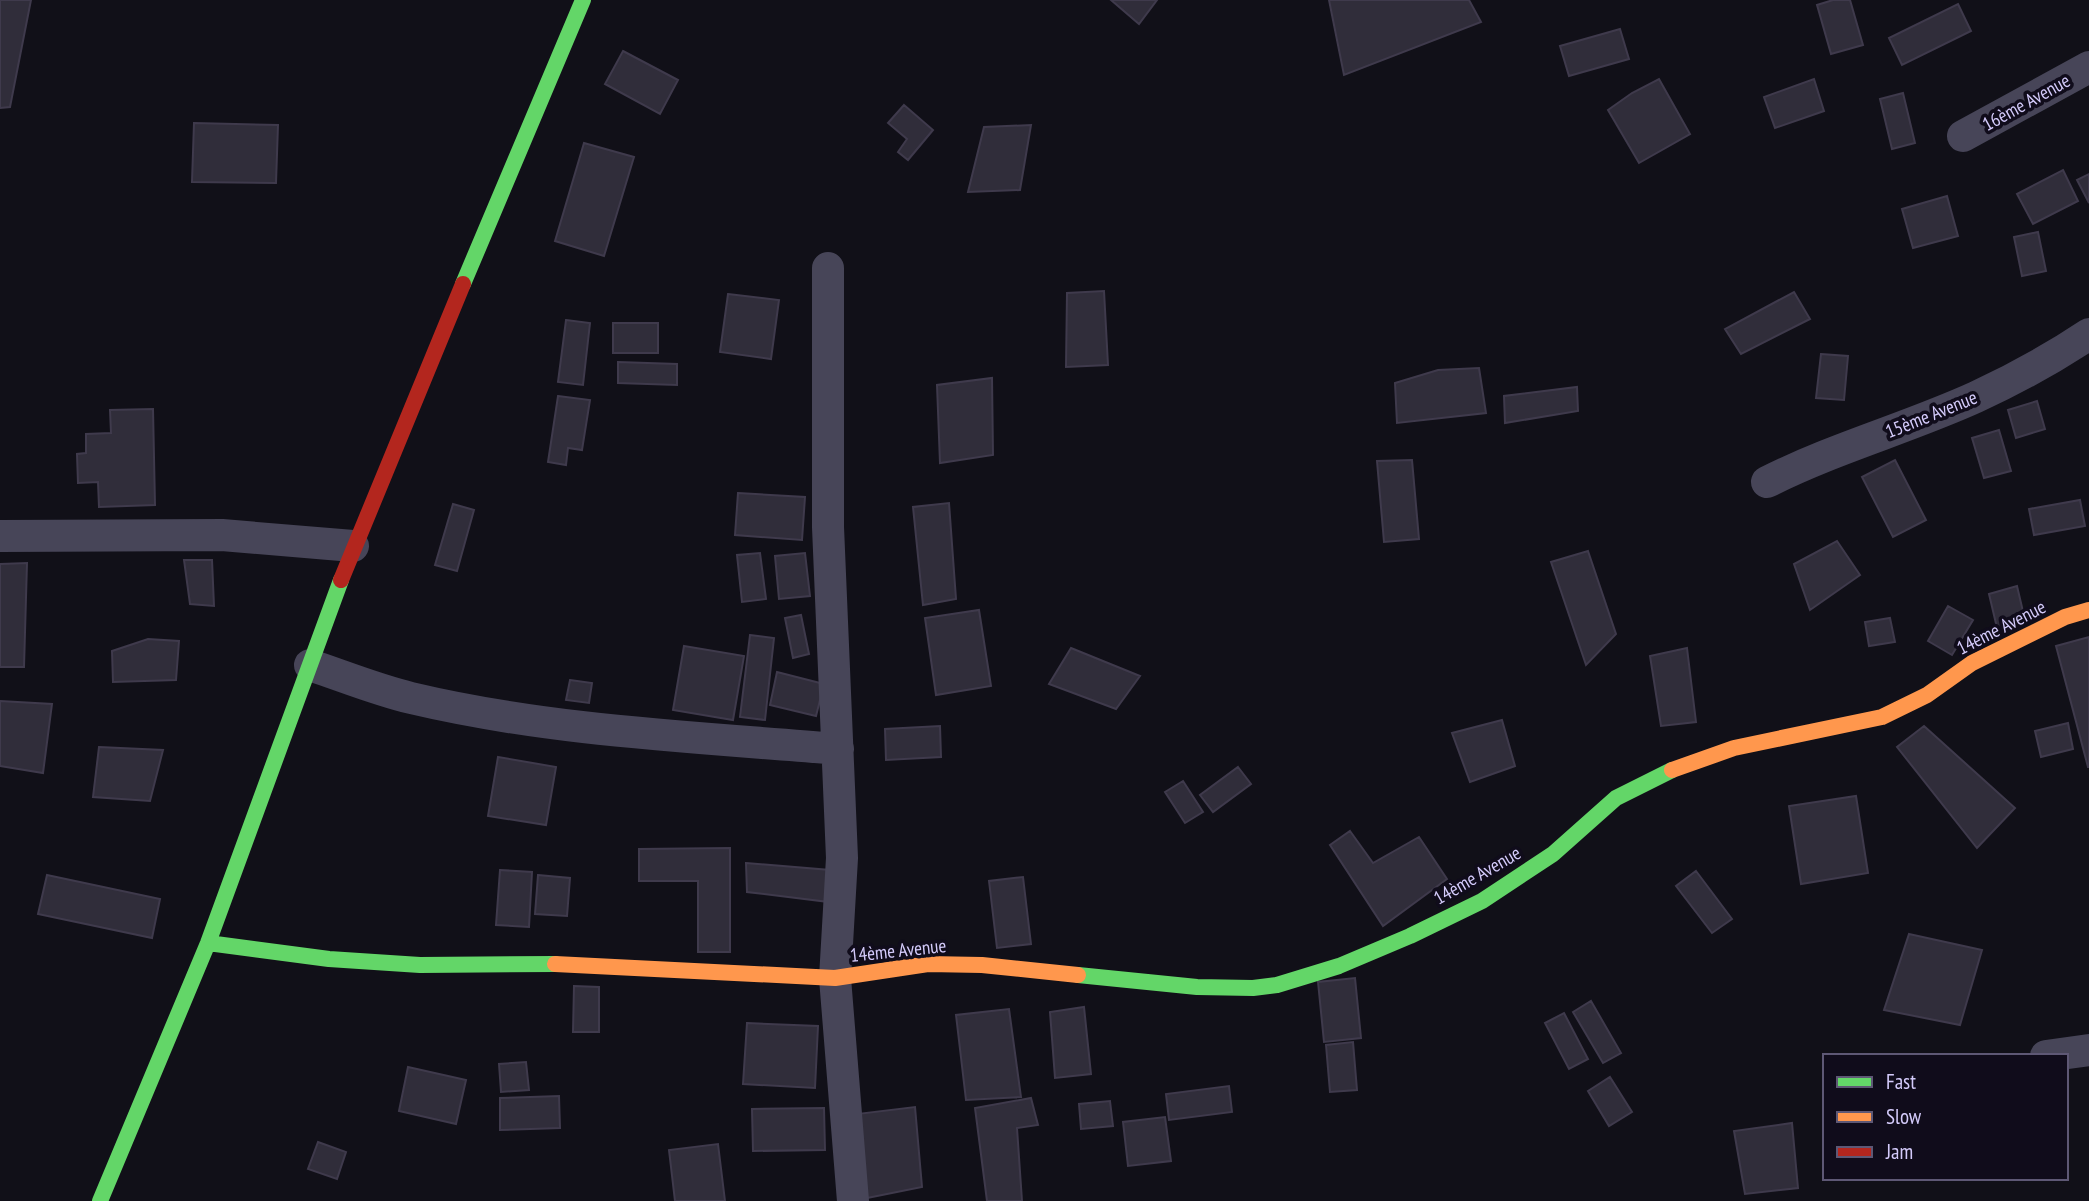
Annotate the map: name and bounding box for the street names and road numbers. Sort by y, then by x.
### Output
street label: 16ème Avenue [1978,68,2074,136]
street label: 15ème Avenue [1882,385,1980,443]
street label: 14ème Avenue [1952,594,2050,660]
street label: 14ème Avenue [1429,840,1525,910]
street label: 14ème Avenue [849,933,948,967]

